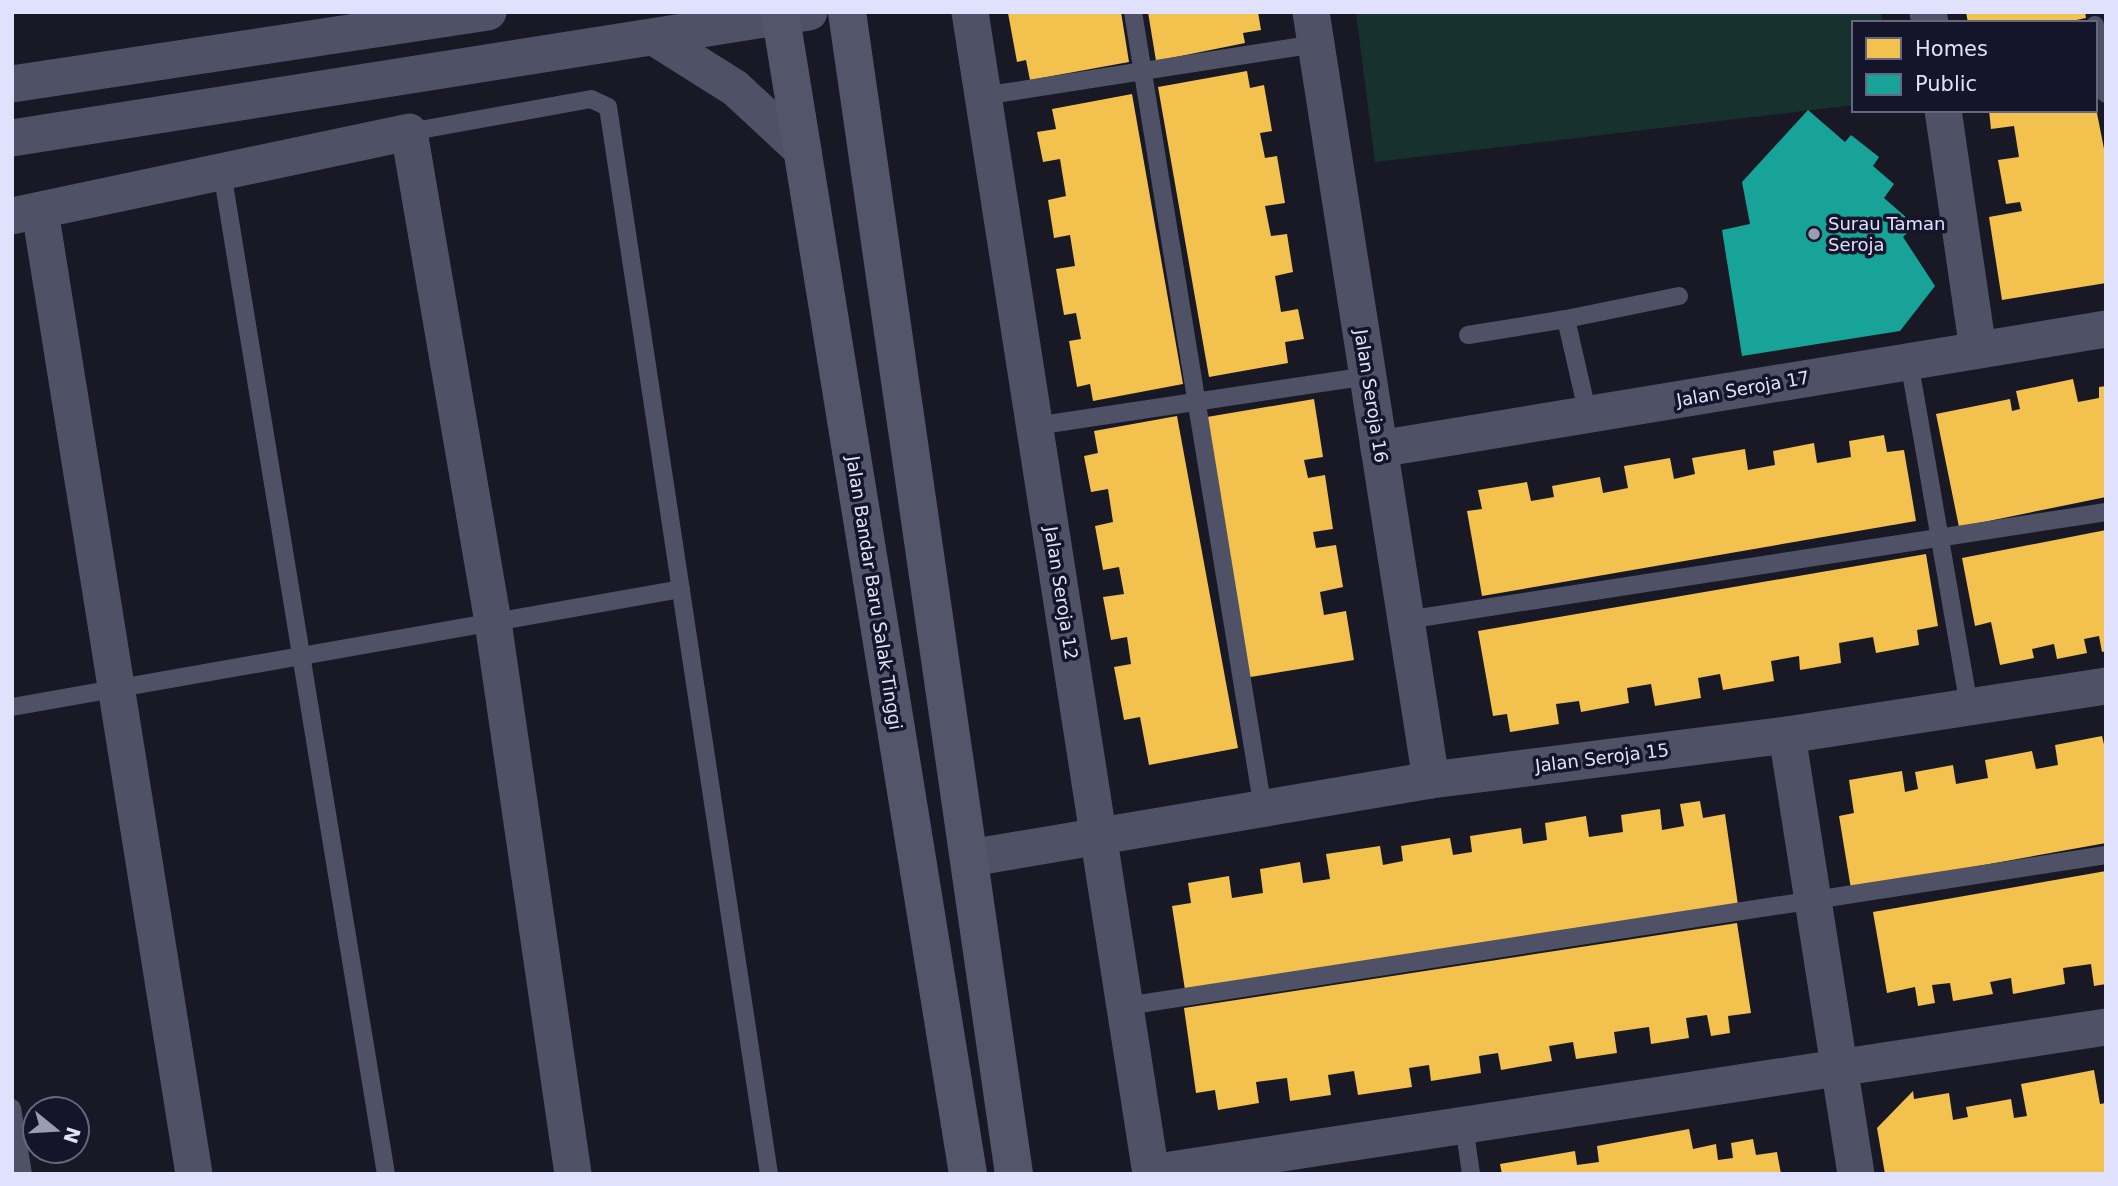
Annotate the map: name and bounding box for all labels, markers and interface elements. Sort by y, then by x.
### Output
legend [1852,21,2097,112]
text: Homes [1915,37,1988,61]
text: Public [1915,72,1977,96]
place label: Surau Taman Seroja [1828,213,1945,255]
marker: Surau Taman Seroja [1806,226,1822,242]
street label: Jalan Seroja 16 [1350,327,1392,464]
street label: Jalan Seroja 17 [1674,366,1811,411]
street label: Jalan Bandar Baru Salak Tinggi [842,453,907,731]
street label: Jalan Seroja 12 [1040,524,1082,661]
street label: Jalan Seroja 15 [1533,739,1670,776]
north arrow [21,1095,91,1165]
text: N [59,1124,85,1146]

